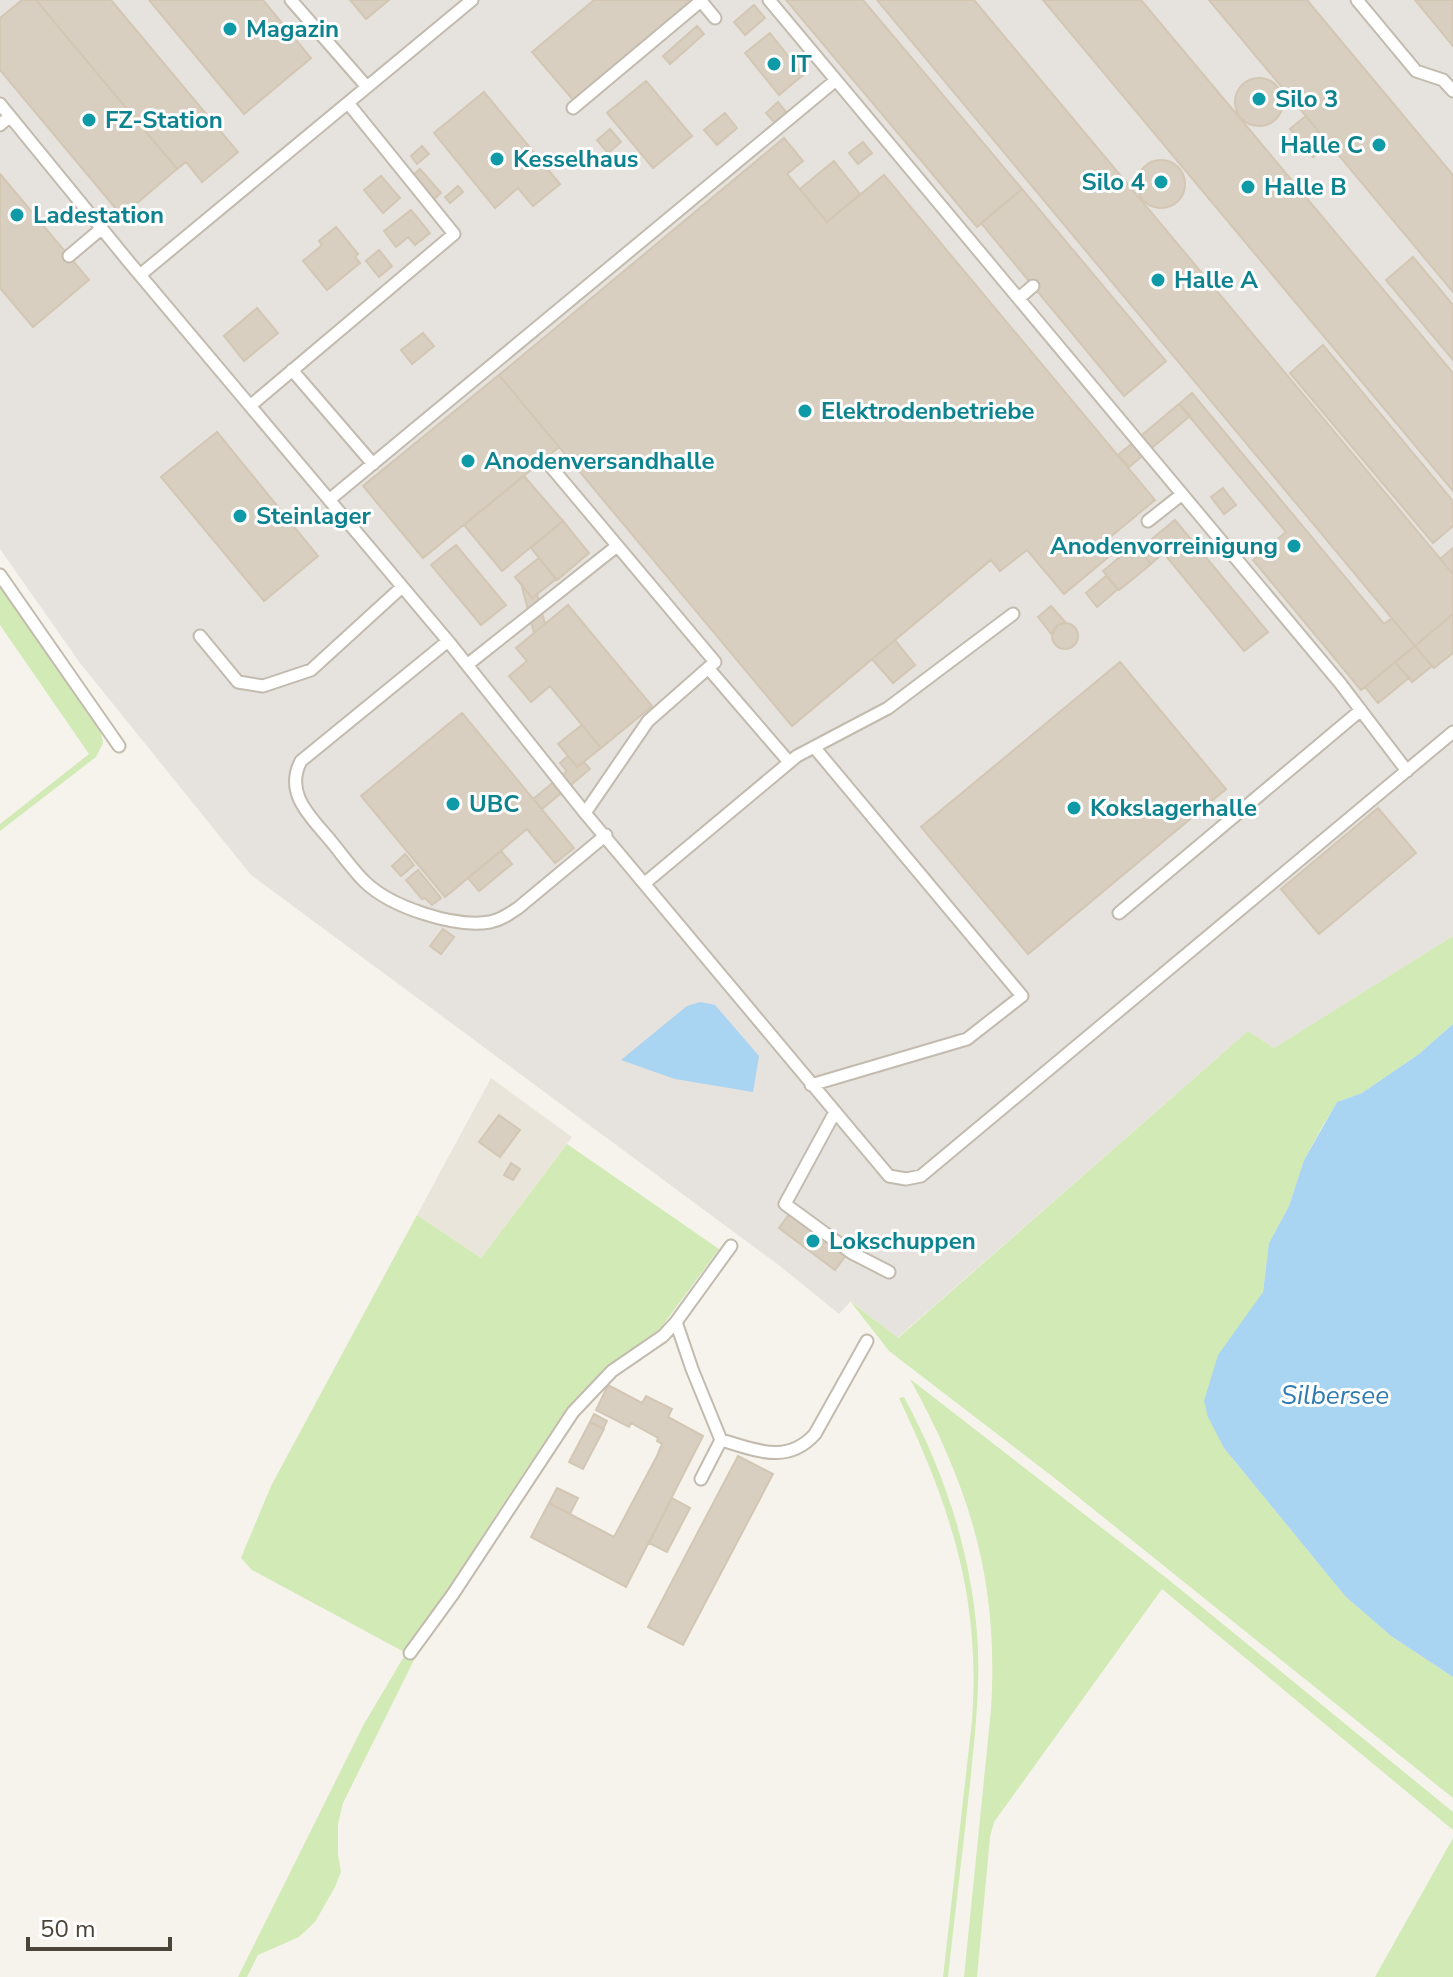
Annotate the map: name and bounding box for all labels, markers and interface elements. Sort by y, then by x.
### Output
place label: Magazin [246,13,339,45]
marker: Magazin [221,20,239,38]
place label: IT [790,48,812,80]
marker: IT [765,55,783,73]
place label: Silo 3 [1275,83,1339,115]
marker: Silo 3 [1250,90,1268,108]
place label: FZ-Station [105,104,223,136]
marker: FZ-Station [80,111,98,129]
place label: Halle C [1280,129,1363,161]
marker: Halle C [1370,136,1388,154]
place label: Kesselhaus [513,143,639,175]
marker: Kesselhaus [488,150,506,168]
place label: Silo 4 [1081,166,1145,198]
place label: Halle B [1264,171,1347,203]
marker: Silo 4 [1152,173,1170,191]
marker: Halle B [1239,178,1257,196]
place label: Ladestation [33,199,164,231]
marker: Ladestation [8,206,26,224]
place label: Halle A [1174,264,1258,296]
marker: Halle A [1149,271,1167,289]
place label: Elektrodenbetriebe [821,395,1035,427]
marker: Elektrodenbetriebe [796,402,814,420]
place label: Anodenversandhalle [484,445,714,477]
marker: Anodenversandhalle [459,452,477,470]
place label: Steinlager [256,500,372,532]
marker: Steinlager [231,507,249,525]
place label: Anodenvorreinigung [1050,530,1278,562]
marker: Anodenvorreinigung [1285,537,1303,555]
place label: UBC [469,788,520,820]
place label: Kokslagerhalle [1090,792,1257,824]
marker: UBC [444,795,462,813]
marker: Kokslagerhalle [1065,799,1083,817]
place label: Lokschuppen [829,1225,976,1257]
marker: Lokschuppen [804,1232,822,1250]
water label: Silbersee [1281,1378,1389,1413]
scale bar [28,1901,170,1951]
text: 50 m [40,1913,96,1945]

